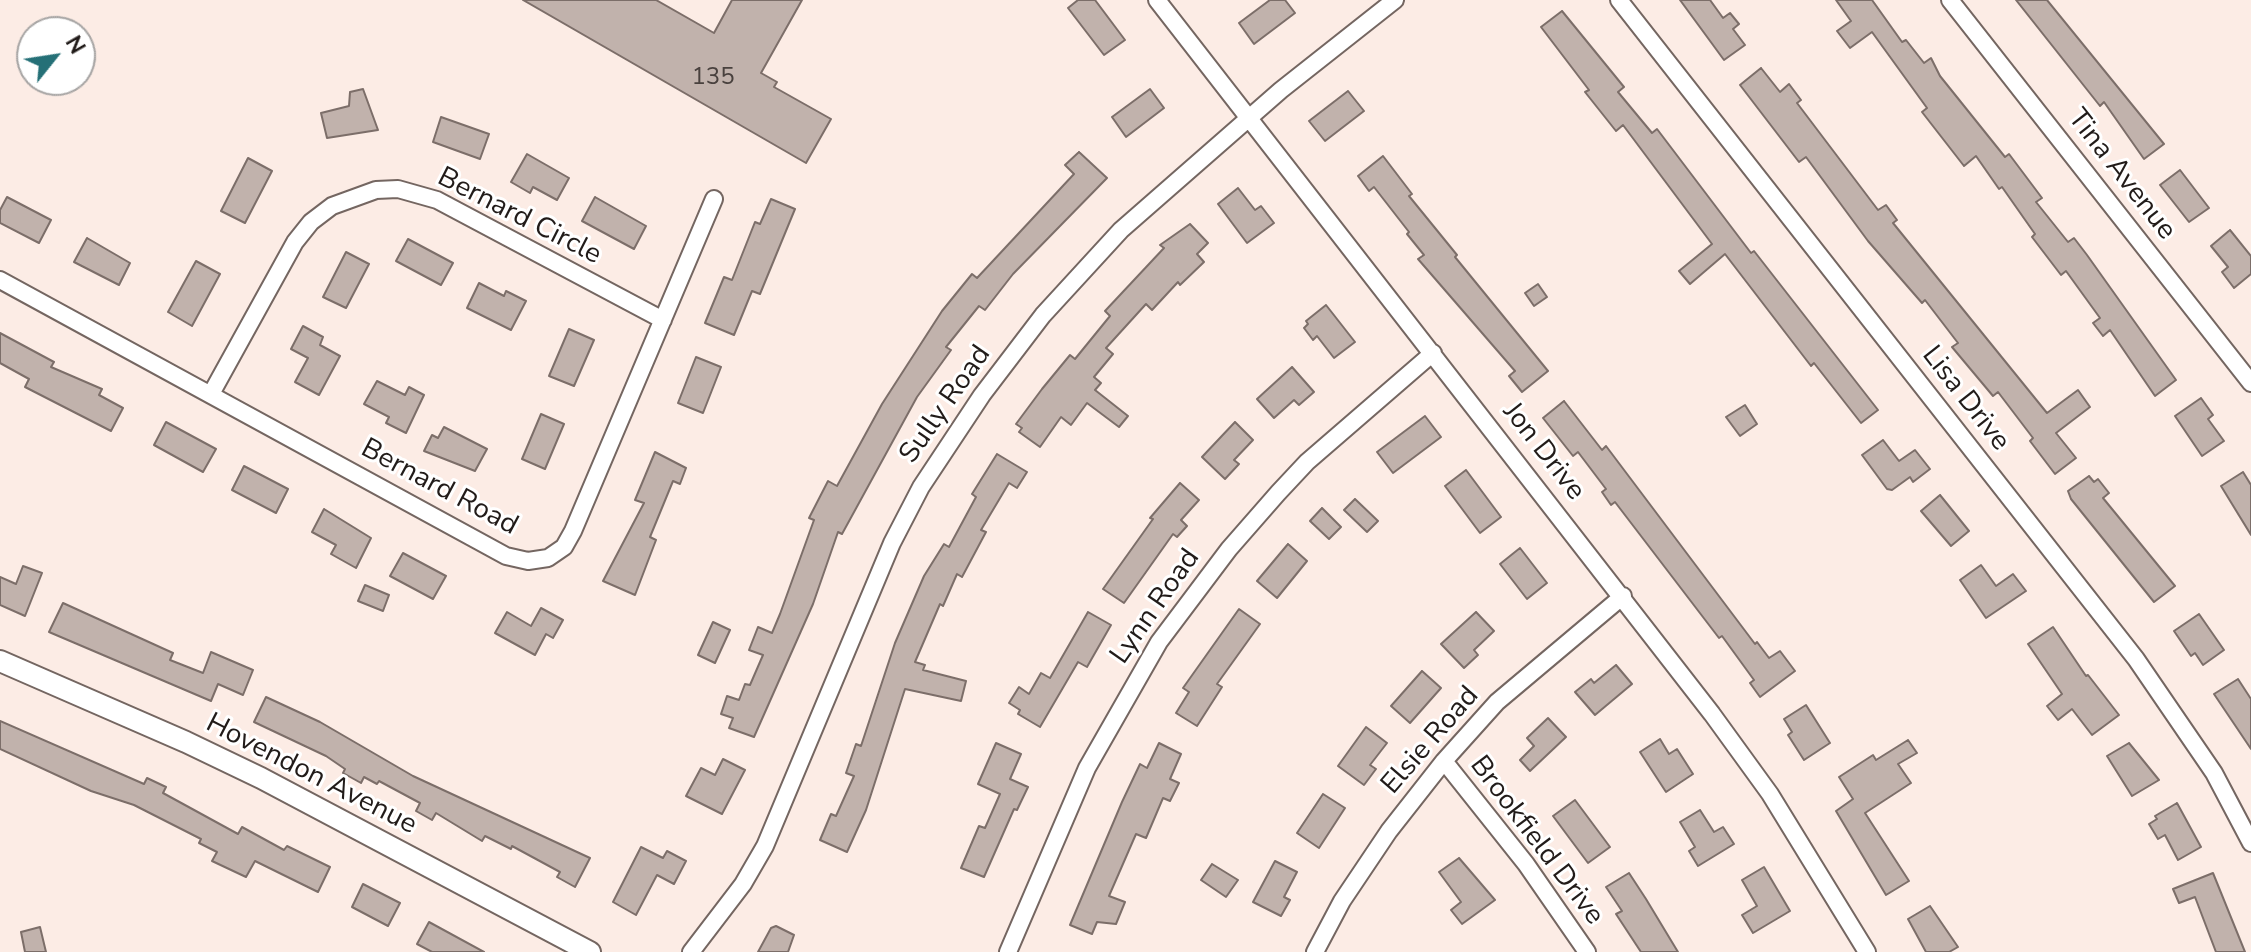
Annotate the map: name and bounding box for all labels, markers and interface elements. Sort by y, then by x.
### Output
north arrow [16,16,96,96]
text: N [58,30,92,60]
house number: 135 [691,64,735,92]
street label: Tina Avenue [2060,103,2182,247]
street label: Bernard Circle [432,161,606,273]
street label: Sully Road [893,340,999,470]
street label: Lisa Drive [1914,340,2016,458]
street label: Jon Drive [1495,397,1591,507]
street label: Bernard Road [355,433,523,543]
street label: Lynn Road [1104,543,1208,671]
street label: Elsie Road [1375,680,1487,802]
street label: Hovendon Avenue [200,707,422,843]
street label: Brookfield Drive [1462,750,1610,932]

